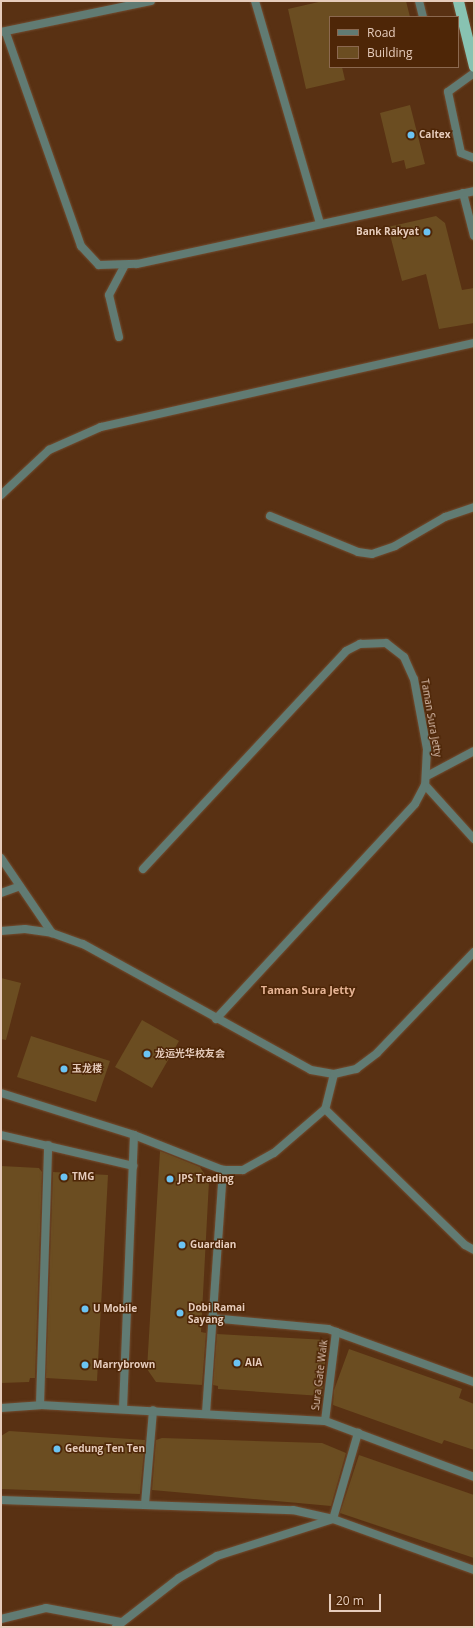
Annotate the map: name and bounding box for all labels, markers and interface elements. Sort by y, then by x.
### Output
legend [329,16,459,68]
text: Road [367,24,396,41]
text: Building [367,44,412,61]
place label: Caltex [419,129,450,141]
marker: Caltex [406,130,416,140]
place label: Bank Rakyat [356,226,419,238]
marker: Bank Rakyat [422,227,432,237]
street label: Taman Sura Jetty [418,678,444,758]
district label: Taman Sura Jetty [261,983,355,997]
place label: 龙运光华校友会 [155,1048,225,1060]
marker: 龙运光华校友会 [142,1049,152,1059]
place label: 玉龙楼 [72,1063,102,1075]
marker: 玉龙楼 [59,1064,69,1074]
place label: TMG [72,1171,94,1183]
marker: TMG [59,1172,69,1182]
place label: JPS Trading [178,1173,234,1185]
marker: JPS Trading [165,1174,175,1184]
place label: Guardian [190,1239,236,1251]
marker: Guardian [177,1240,187,1250]
place label: Dobi Ramai Sayang [188,1301,245,1324]
place label: U Mobile [93,1303,137,1315]
marker: U Mobile [80,1304,90,1314]
marker: Dobi Ramai Sayang [175,1308,185,1318]
street label: Sura Gate Walk [310,1339,330,1411]
place label: AIA [245,1357,262,1369]
marker: AIA [232,1358,242,1368]
place label: Marrybrown [93,1359,155,1371]
marker: Marrybrown [80,1360,90,1370]
place label: Gedung Ten Ten [65,1443,145,1455]
marker: Gedung Ten Ten [52,1444,62,1454]
scale bar [331,1586,383,1612]
text: 20 m [336,1592,364,1609]

